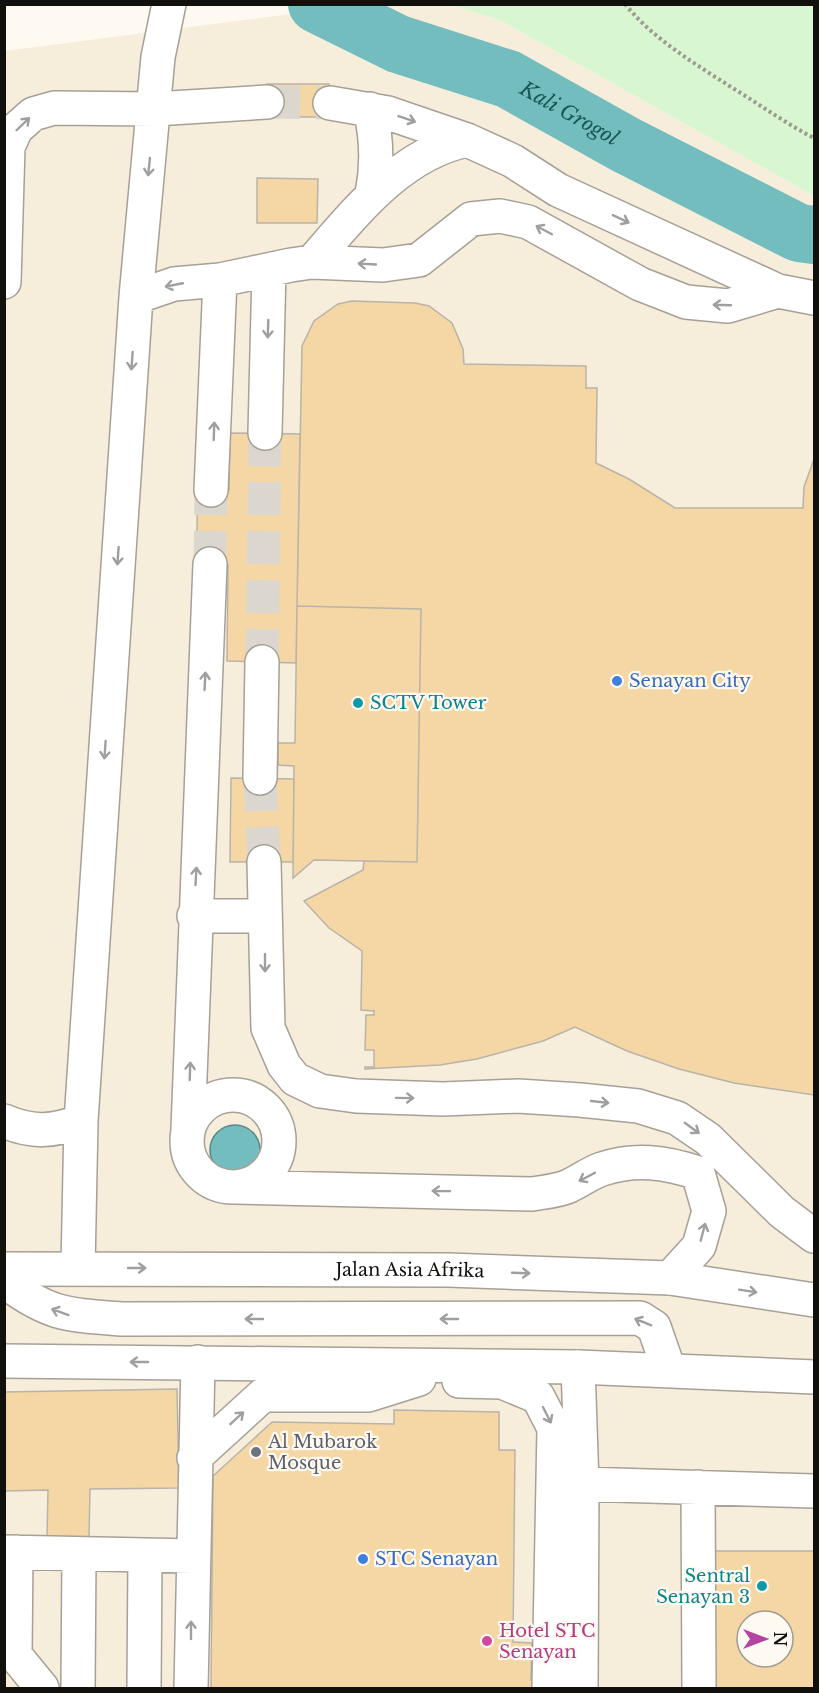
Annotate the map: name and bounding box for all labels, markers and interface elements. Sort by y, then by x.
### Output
water label: Kali Grogol [515,76,623,151]
one-way arrow [397,115,416,126]
one-way arrow [15,116,30,131]
one-way arrow [143,157,154,176]
one-way arrow [612,214,630,226]
one-way arrow [536,224,553,236]
one-way arrow [357,259,377,270]
one-way arrow [165,280,184,292]
one-way arrow [712,299,732,310]
one-way arrow [262,318,274,338]
one-way arrow [126,351,137,371]
one-way arrow [208,422,219,442]
one-way arrow [113,545,124,565]
place label: Senayan City [629,670,751,692]
one-way arrow [200,671,211,691]
marker: Senayan City [610,674,624,688]
place label: SCTV Tower [370,692,487,714]
marker: SCTV Tower [351,696,365,710]
one-way arrow [100,740,111,760]
one-way arrow [191,866,202,886]
one-way arrow [259,952,271,972]
one-way arrow [184,1061,195,1081]
one-way arrow [395,1092,415,1103]
one-way arrow [590,1097,609,1108]
one-way arrow [683,1122,699,1134]
one-way arrow [579,1171,596,1183]
one-way arrow [432,1186,452,1197]
one-way arrow [698,1223,709,1242]
street label: Jalan Asia Afrika [334,1259,485,1282]
one-way arrow [126,1262,146,1274]
one-way arrow [510,1267,530,1278]
one-way arrow [738,1285,757,1296]
one-way arrow [51,1306,70,1317]
one-way arrow [245,1313,265,1325]
one-way arrow [440,1313,460,1325]
one-way arrow [634,1316,652,1327]
one-way arrow [130,1356,150,1368]
one-way arrow [542,1406,554,1424]
one-way arrow [230,1411,245,1426]
place label: Al Mubarok Mosque [267,1431,377,1474]
marker: Al Mubarok Mosque [249,1445,263,1459]
place label: STC Senayan [375,1548,498,1570]
marker: STC Senayan [356,1552,370,1566]
place label: Sentral Senayan 3 [656,1565,750,1608]
marker: Sentral Senayan 3 [755,1579,769,1593]
north arrow [735,1609,795,1669]
place label: Hotel STC Senayan [499,1620,595,1663]
one-way arrow [185,1621,197,1641]
text: N [770,1631,790,1647]
marker: Hotel STC Senayan [480,1634,494,1648]

